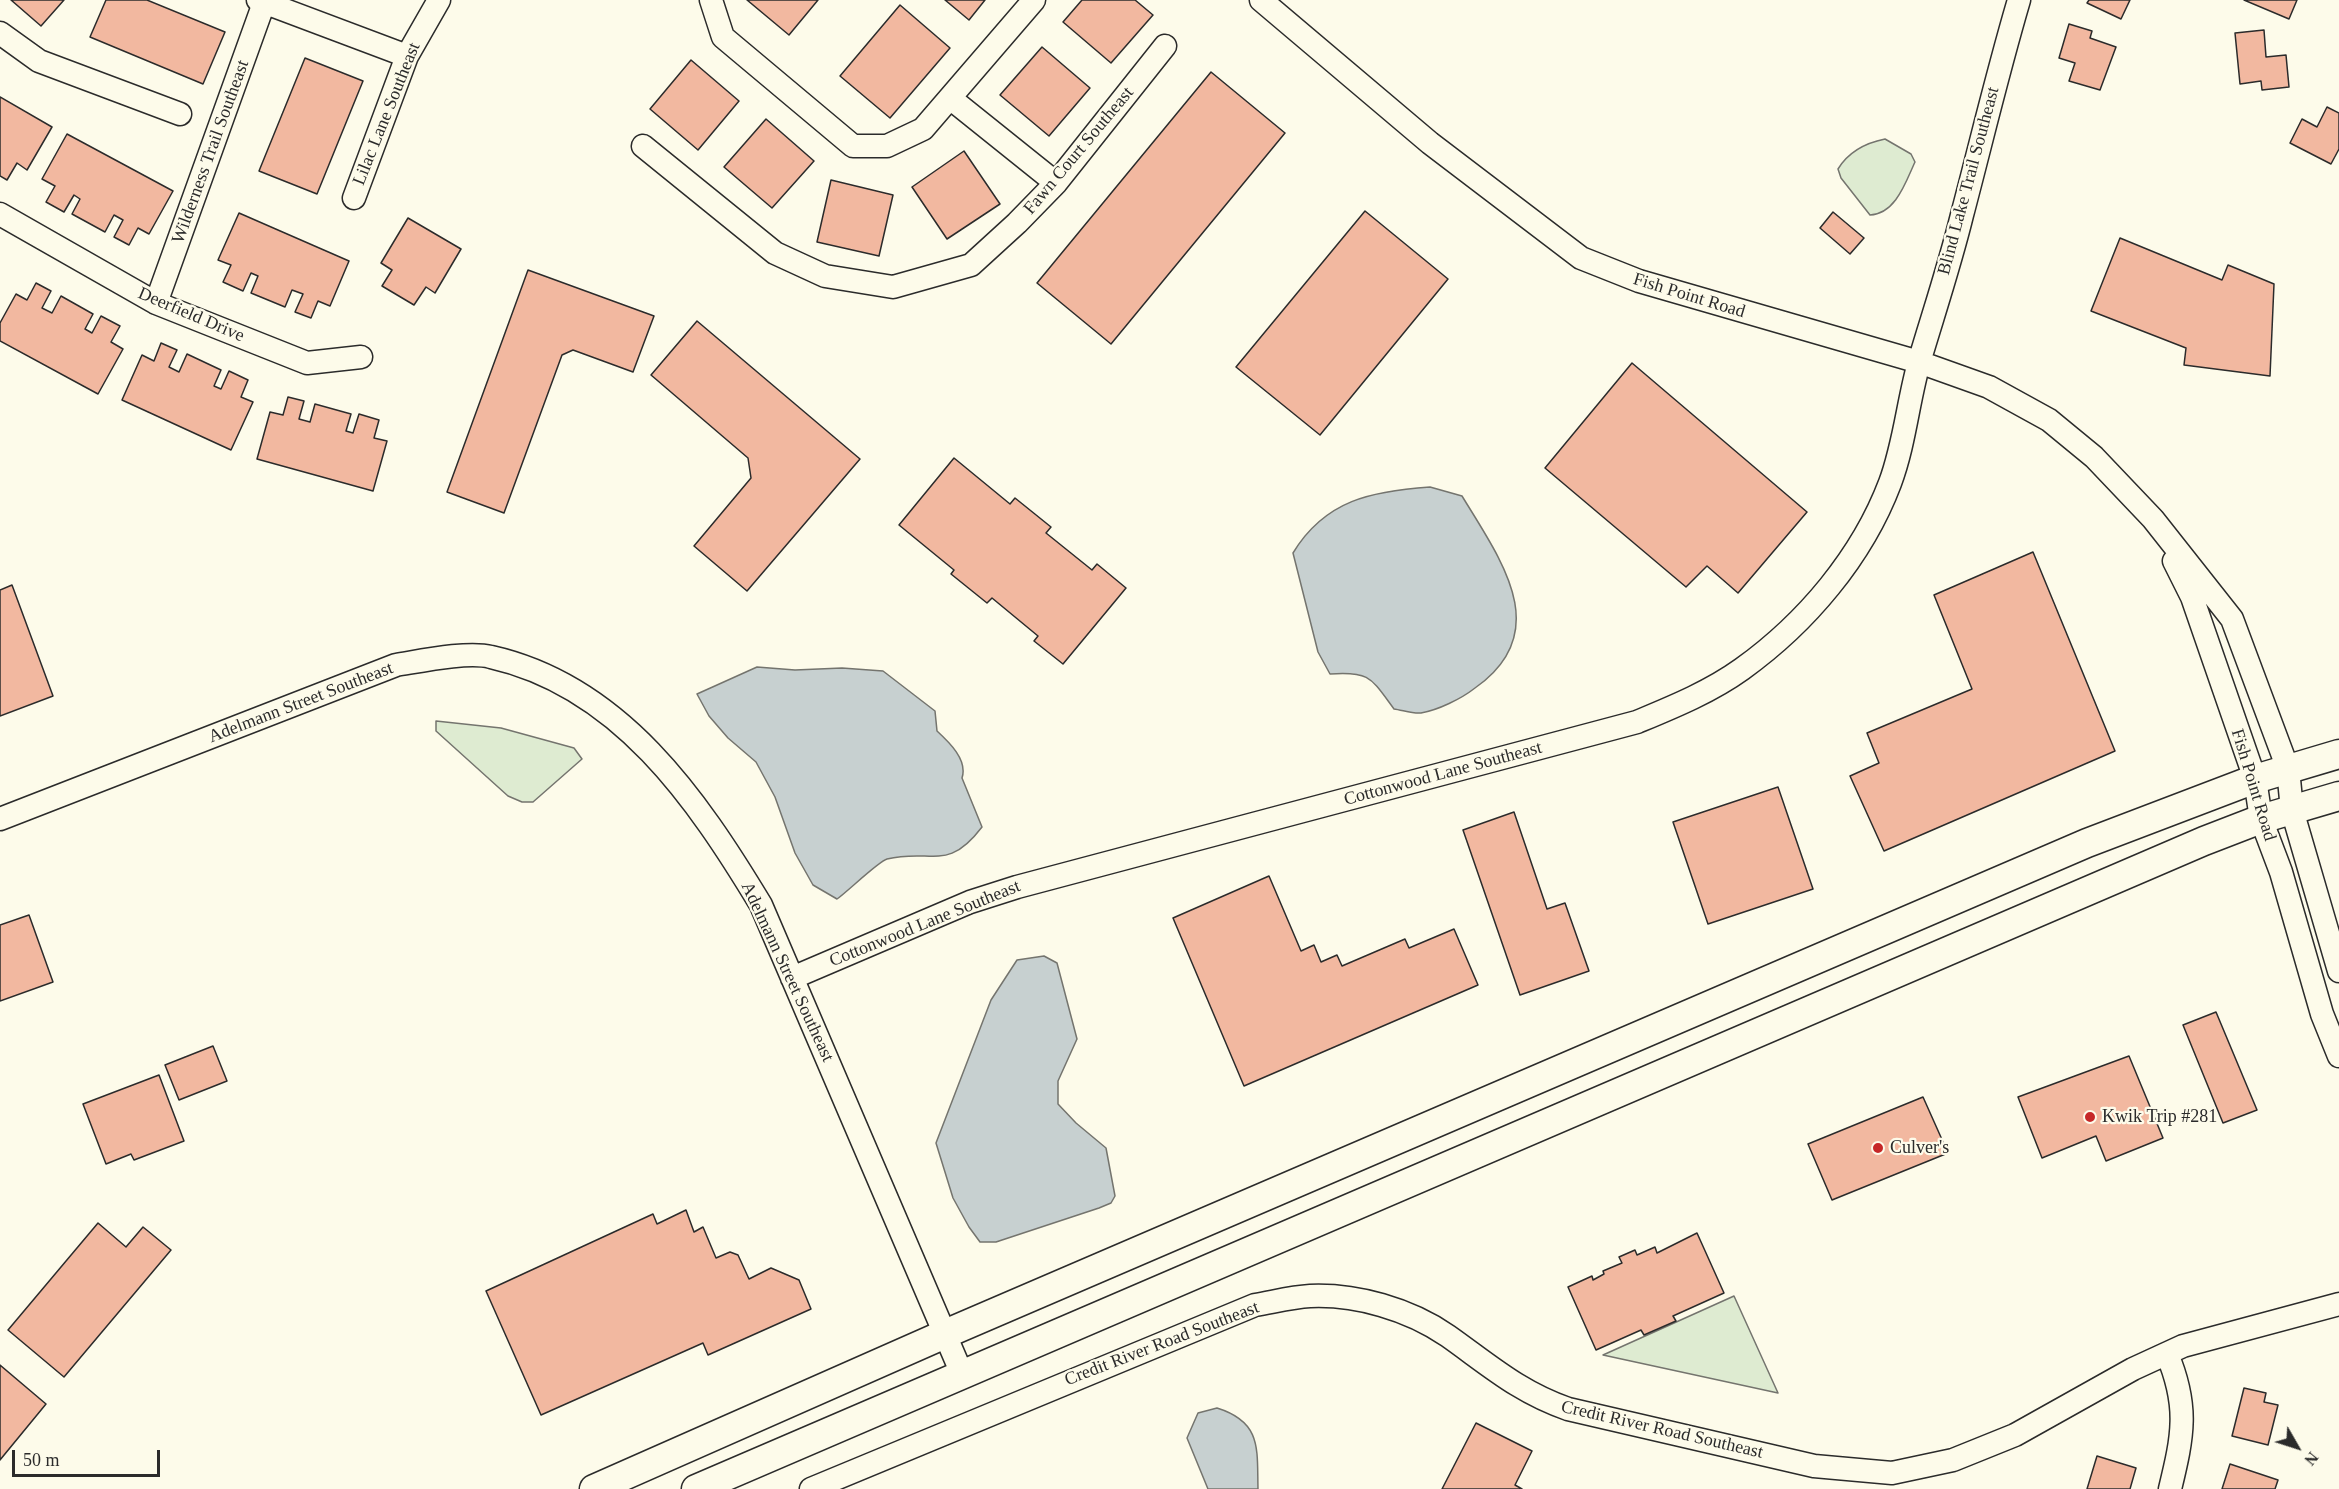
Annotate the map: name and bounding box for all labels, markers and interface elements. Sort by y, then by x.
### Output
street label: Lilac Lane Southeast [349,40,425,188]
street label: Wilderness Trail Southeast [168,57,254,247]
street label: Fawn Court Southeast [1019,83,1139,219]
street label: Blind Lake Trail Southeast [1933,85,2005,277]
street label: Fish Point Road [1630,269,1748,323]
street label: Deerfield Drive [135,283,247,347]
street label: Adelmann Street Southeast [206,658,396,748]
street label: Fish Point Road [2226,726,2280,844]
street label: Cottonwood Lane Southeast [1342,737,1544,811]
street label: Cottonwood Lane Southeast [826,876,1024,972]
street label: Adelmann Street Southeast [736,879,838,1065]
place label: Kwik Trip #281 [2102,1106,2217,1128]
marker: Kwik Trip #281 [2083,1110,2097,1124]
place label: Culver's [1890,1137,1949,1159]
marker: Culver's [1871,1141,1885,1155]
street label: Credit River Road Southeast [1062,1297,1262,1391]
street label: Credit River Road Southeast [1559,1396,1765,1464]
north arrow [2267,1417,2327,1477]
scale bar [15,1438,164,1476]
text: N [2301,1449,2322,1468]
text: 50 m [23,1450,60,1470]

